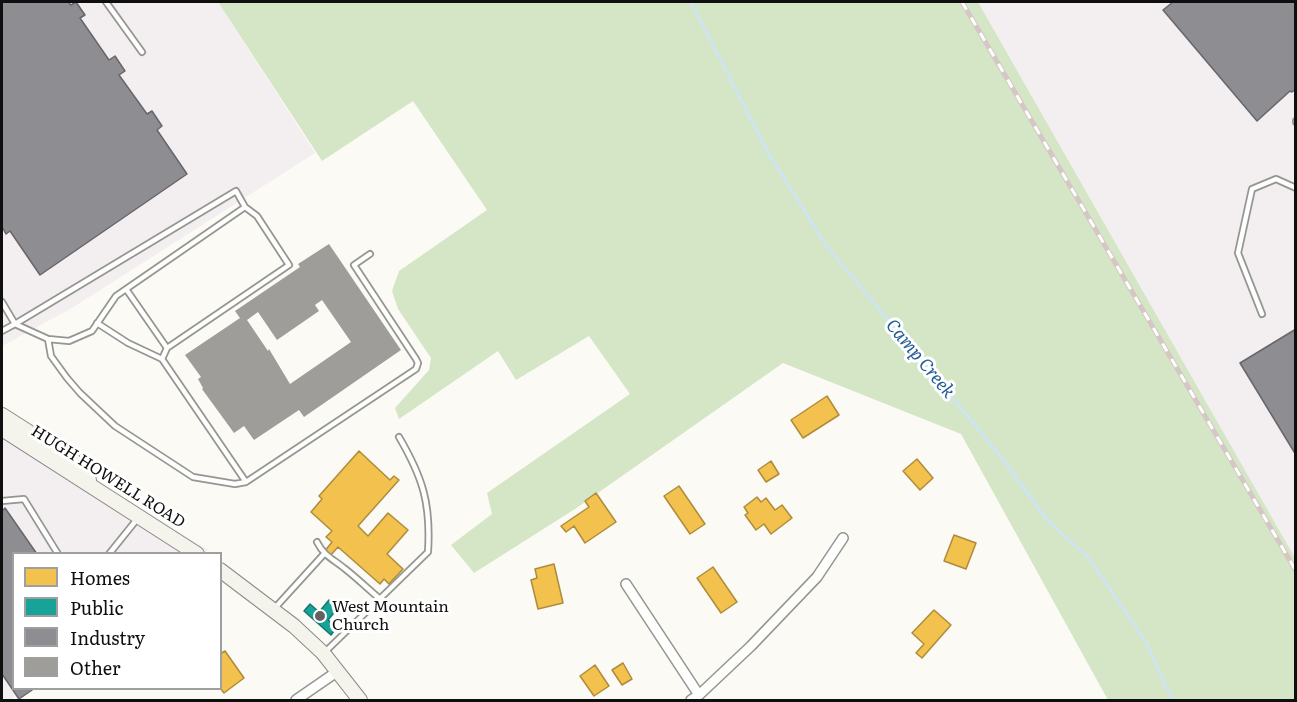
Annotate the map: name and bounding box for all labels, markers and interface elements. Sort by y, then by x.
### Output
water label: Camp Creek [881,315,959,403]
street label: HUGH HOWELL ROAD [27,422,189,532]
legend [12,552,222,690]
text: Homes [70,564,130,591]
text: Public [70,594,124,621]
place label: West Mountain Church [332,597,449,635]
marker: West Mountain Church [313,609,327,623]
text: Industry [70,624,145,651]
text: Other [70,654,120,681]

